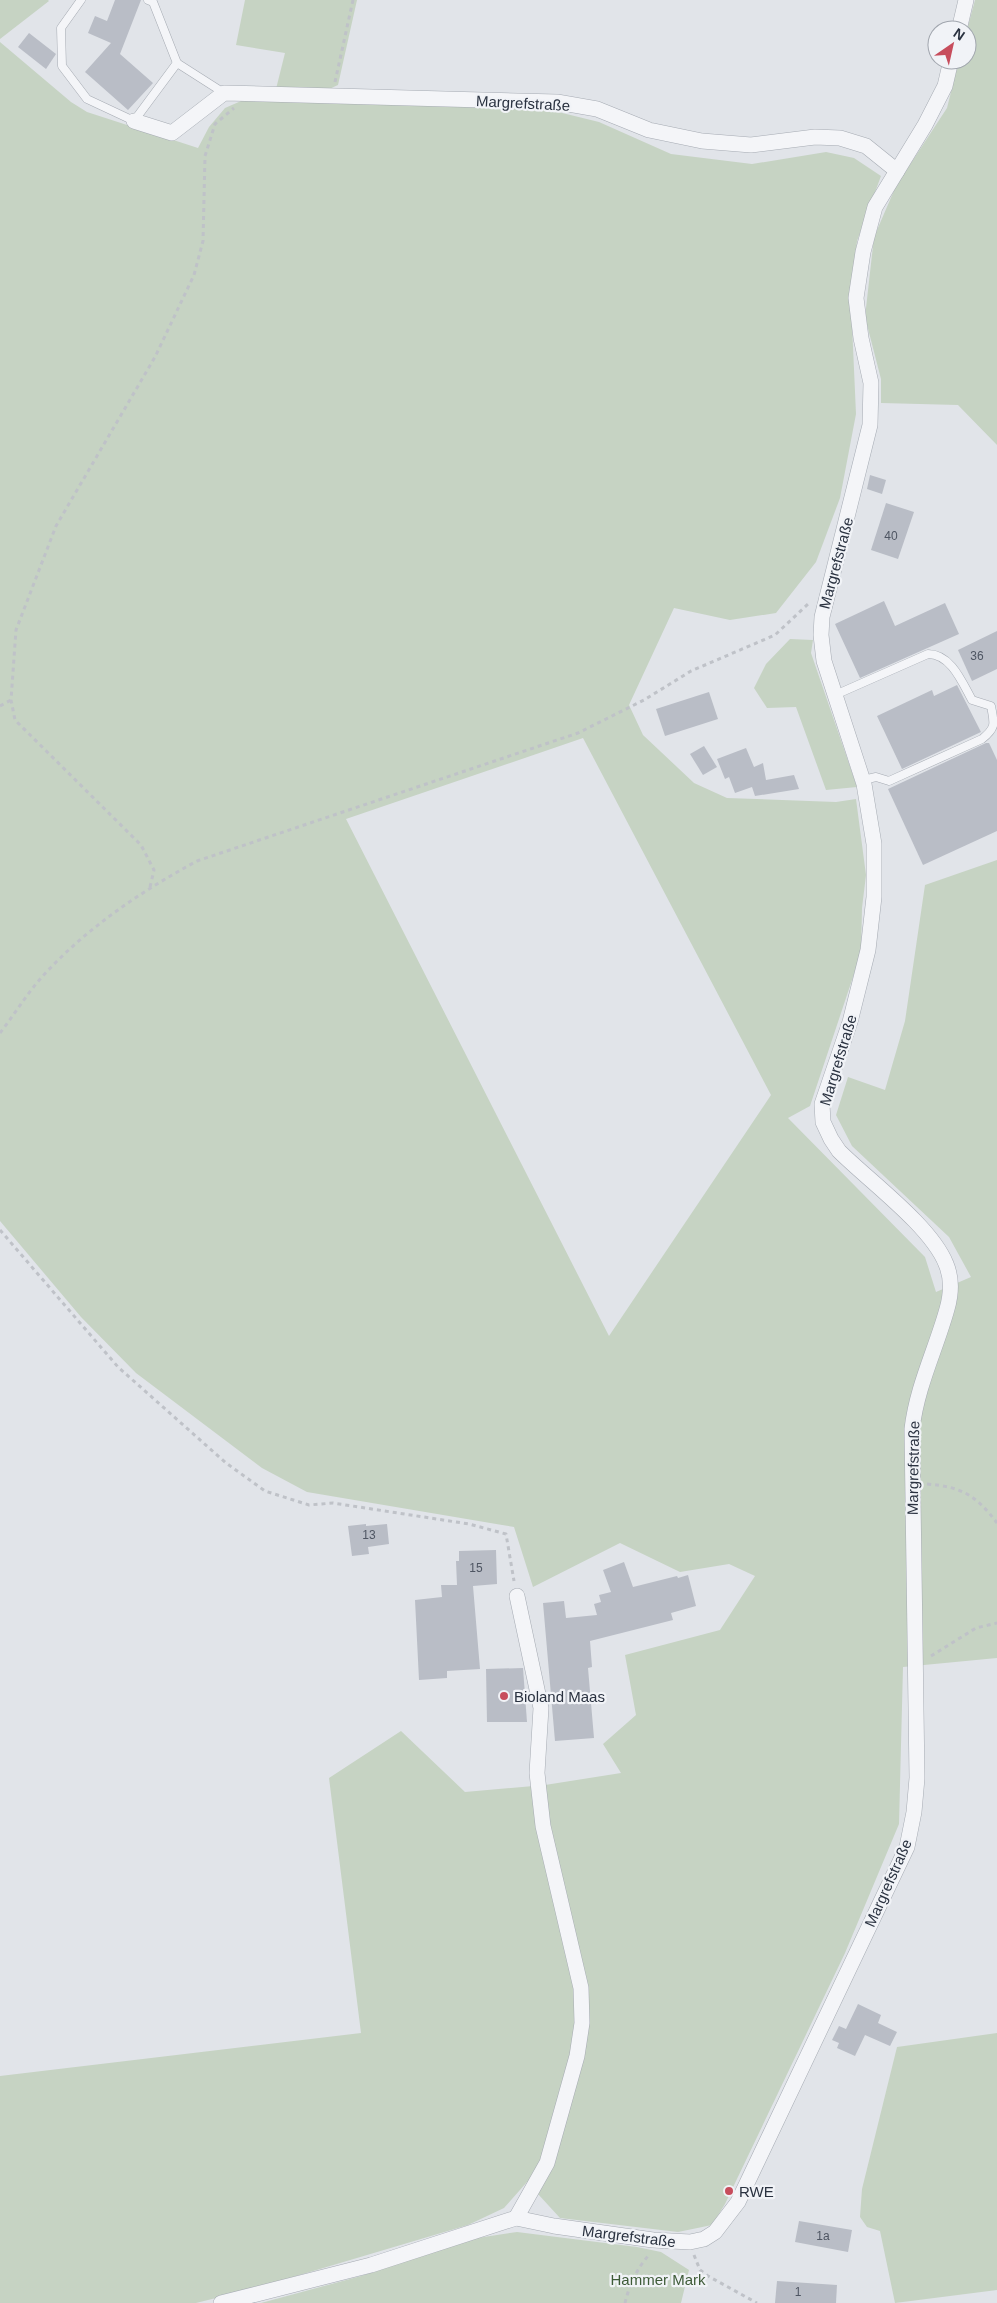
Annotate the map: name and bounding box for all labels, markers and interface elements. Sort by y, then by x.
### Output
north arrow [927,20,977,70]
text: N [951,25,968,44]
street label: Margrefstraße [476,92,570,114]
street label: Margrefstraße [816,515,856,611]
house number: 40 [884,529,898,543]
house number: 36 [970,649,984,663]
street label: Margrefstraße [816,1012,860,1108]
street label: Margrefstraße [904,1421,922,1515]
house number: 13 [362,1528,376,1542]
house number: 15 [469,1561,483,1575]
place label: Bioland Maas [514,1688,605,1705]
marker: Bioland Maas [498,1690,510,1702]
street label: Margrefstraße [861,1837,915,1929]
place label: RWE [739,2183,774,2200]
marker: RWE [723,2185,735,2197]
street label: Margrefstraße [581,2222,677,2250]
house number: 1a [816,2229,830,2243]
park label: Hammer Mark [610,2271,706,2288]
house number: 1 [795,2285,802,2299]

